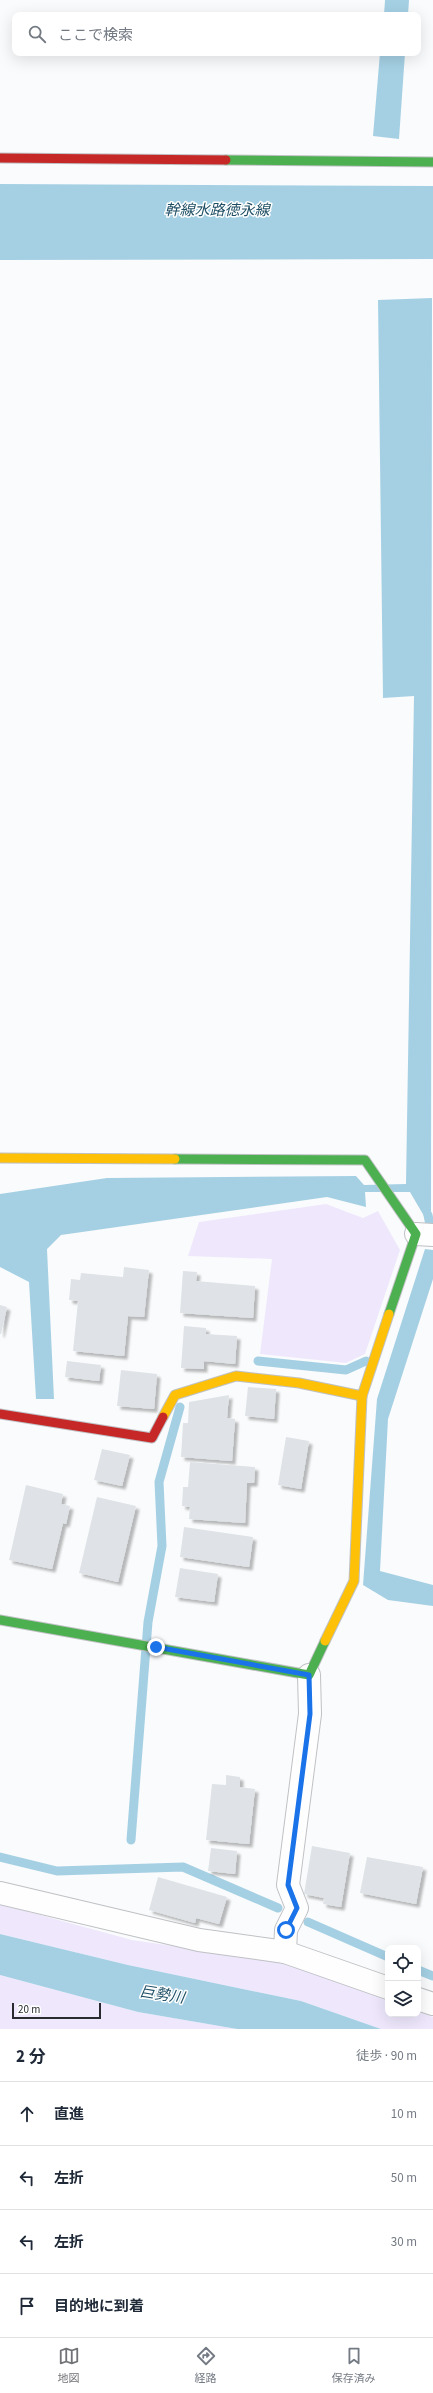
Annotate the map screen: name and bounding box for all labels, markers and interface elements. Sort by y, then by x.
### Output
search box [12,12,421,56]
icon: search [26,23,48,45]
text: ここで検索 [58,25,133,46]
water label: 幹線水路徳永線 [164,200,271,221]
route end [147,1638,165,1656]
route start [277,1921,295,1939]
map controls [385,1945,421,2017]
button: locate [385,1945,421,1981]
water label: 巨勢川 [138,1981,188,2009]
button: layers [385,1981,421,2017]
scale bar [12,2001,101,2020]
text: 20 m [18,2002,40,2017]
text: 2 分 [16,2045,45,2069]
text: 徒歩 · 90 m [356,2047,417,2065]
icon: ahead [16,2103,38,2125]
text: 直進 [54,2104,84,2125]
text: 10 m [391,2105,417,2123]
icon: left [16,2167,38,2189]
text: 左折 [54,2168,84,2189]
text: 50 m [391,2169,417,2187]
icon: left [16,2231,38,2253]
text: 左折 [54,2232,84,2253]
text: 30 m [391,2233,417,2251]
icon: arrive [16,2295,38,2317]
text: 目的地に到着 [54,2296,144,2317]
tab: 地図 [58,2345,80,2386]
tab: 経路 [195,2345,217,2386]
tab: 保存済み [332,2345,376,2386]

